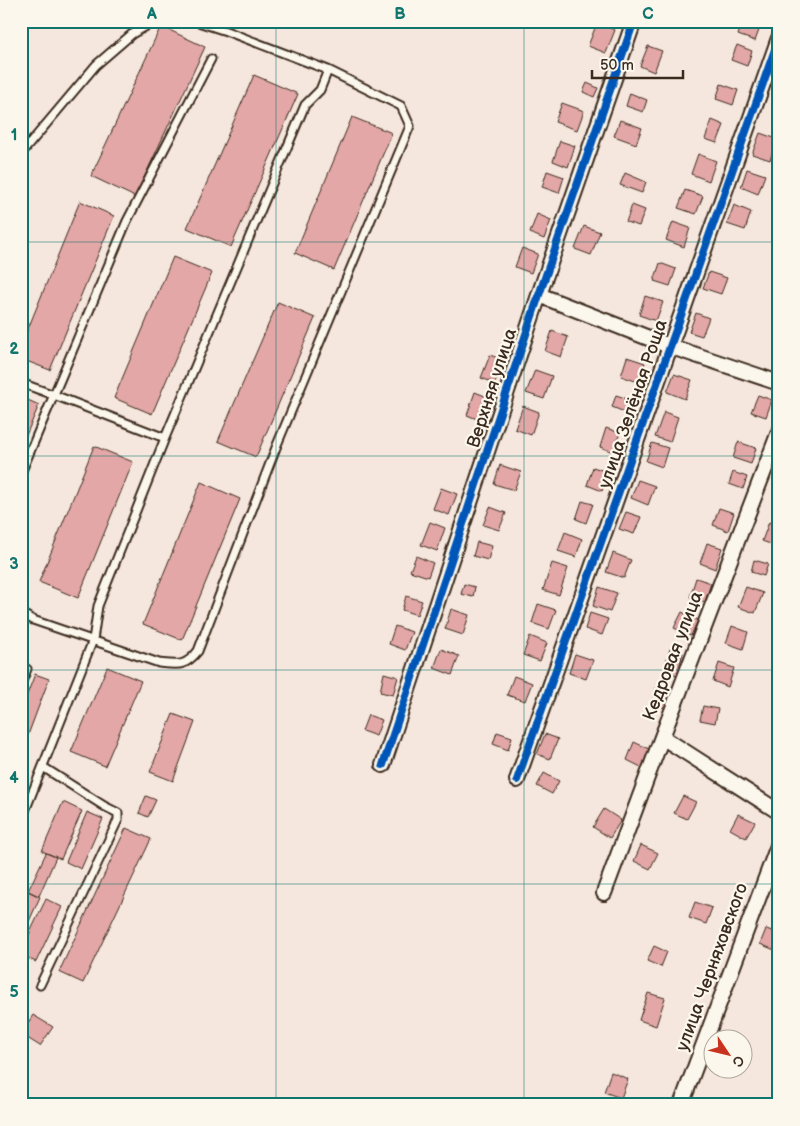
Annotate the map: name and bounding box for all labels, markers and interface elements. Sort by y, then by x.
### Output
text: A [146,5,157,24]
text: B [394,5,406,24]
text: C [642,5,654,24]
scale bar [592,48,684,80]
text: 50 m [600,56,634,75]
text: 1 [11,126,17,145]
street label: улица Зелёная Роща [594,316,672,491]
street label: Верхняя улица [463,325,521,450]
text: 2 [9,340,19,359]
text: 3 [9,555,19,574]
street label: Кедровая улица [639,588,707,724]
text: 4 [9,769,19,788]
street label: улица Черняховского [672,880,752,1054]
text: 5 [9,983,19,1002]
north arrow [702,1028,752,1078]
text: С [728,1052,748,1070]

